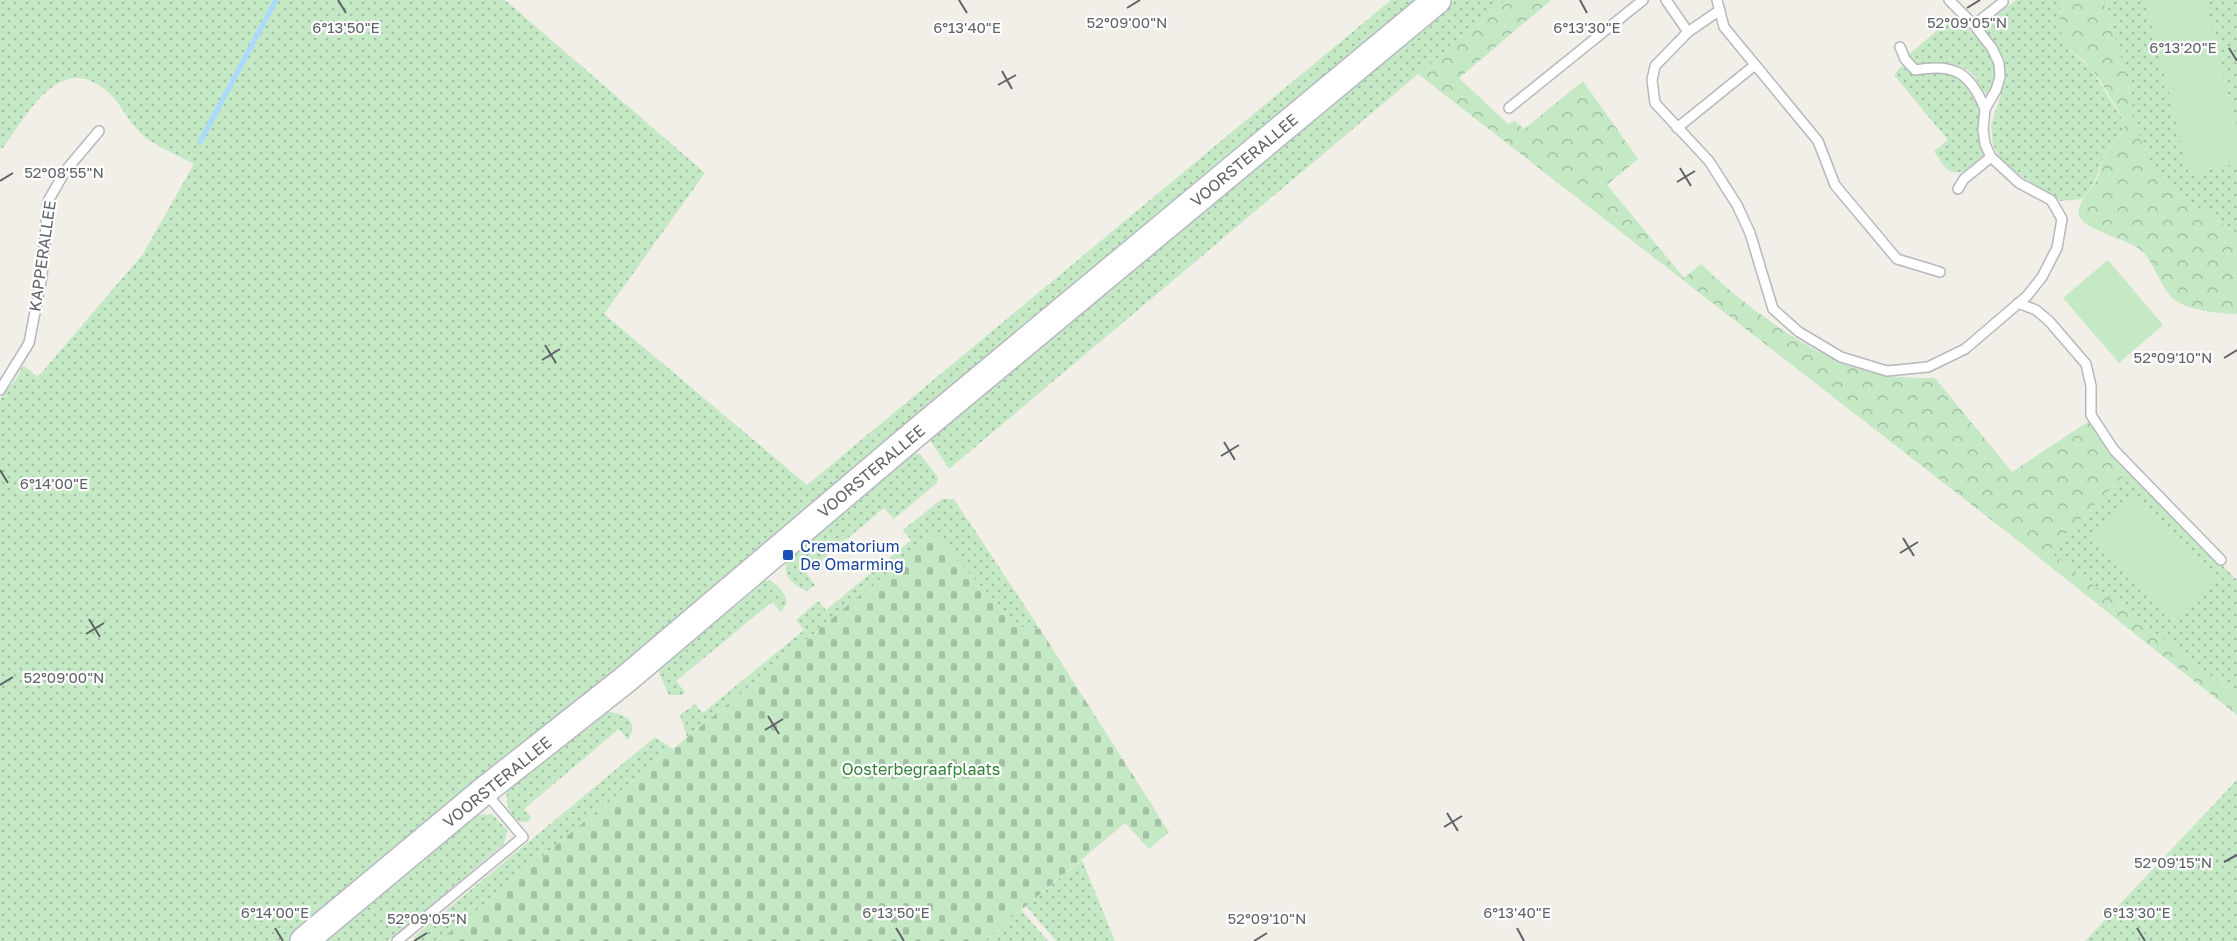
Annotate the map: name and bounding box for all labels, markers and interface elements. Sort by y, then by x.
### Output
text: 52°09'00"N [1087,13,1167,31]
text: 52°09'05"N [1927,13,2007,31]
text: 6°13'50"E [312,18,380,36]
text: 6°13'40"E [933,18,1001,36]
text: 6°13'30"E [1553,18,1621,36]
text: 6°13'20"E [2149,38,2217,56]
street label: VOORSTERALLEE [1186,109,1302,211]
text: 52°08'55"N [24,163,104,181]
street label: KAPPERALLEE [24,199,60,313]
text: 52°09'10"N [2134,348,2212,366]
street label: VOORSTERALLEE [813,420,929,522]
text: 6°14'00"E [20,474,88,492]
place label: Crematorium De Omarming [800,536,904,574]
marker: Crematorium De Omarming [781,548,795,562]
text: 52°09'00"N [24,668,104,686]
street label: VOORSTERALLEE [439,732,555,832]
park label: Oosterbegraafplaats [842,759,1000,779]
text: 52°09'15"N [2134,853,2212,871]
text: 6°14'00"E [241,903,309,921]
text: 6°13'50"E [862,903,930,921]
text: 6°13'40"E [1483,903,1551,921]
text: 6°13'30"E [2103,903,2171,921]
text: 52°09'05"N [387,909,467,927]
text: 52°09'10"N [1228,909,1306,927]

